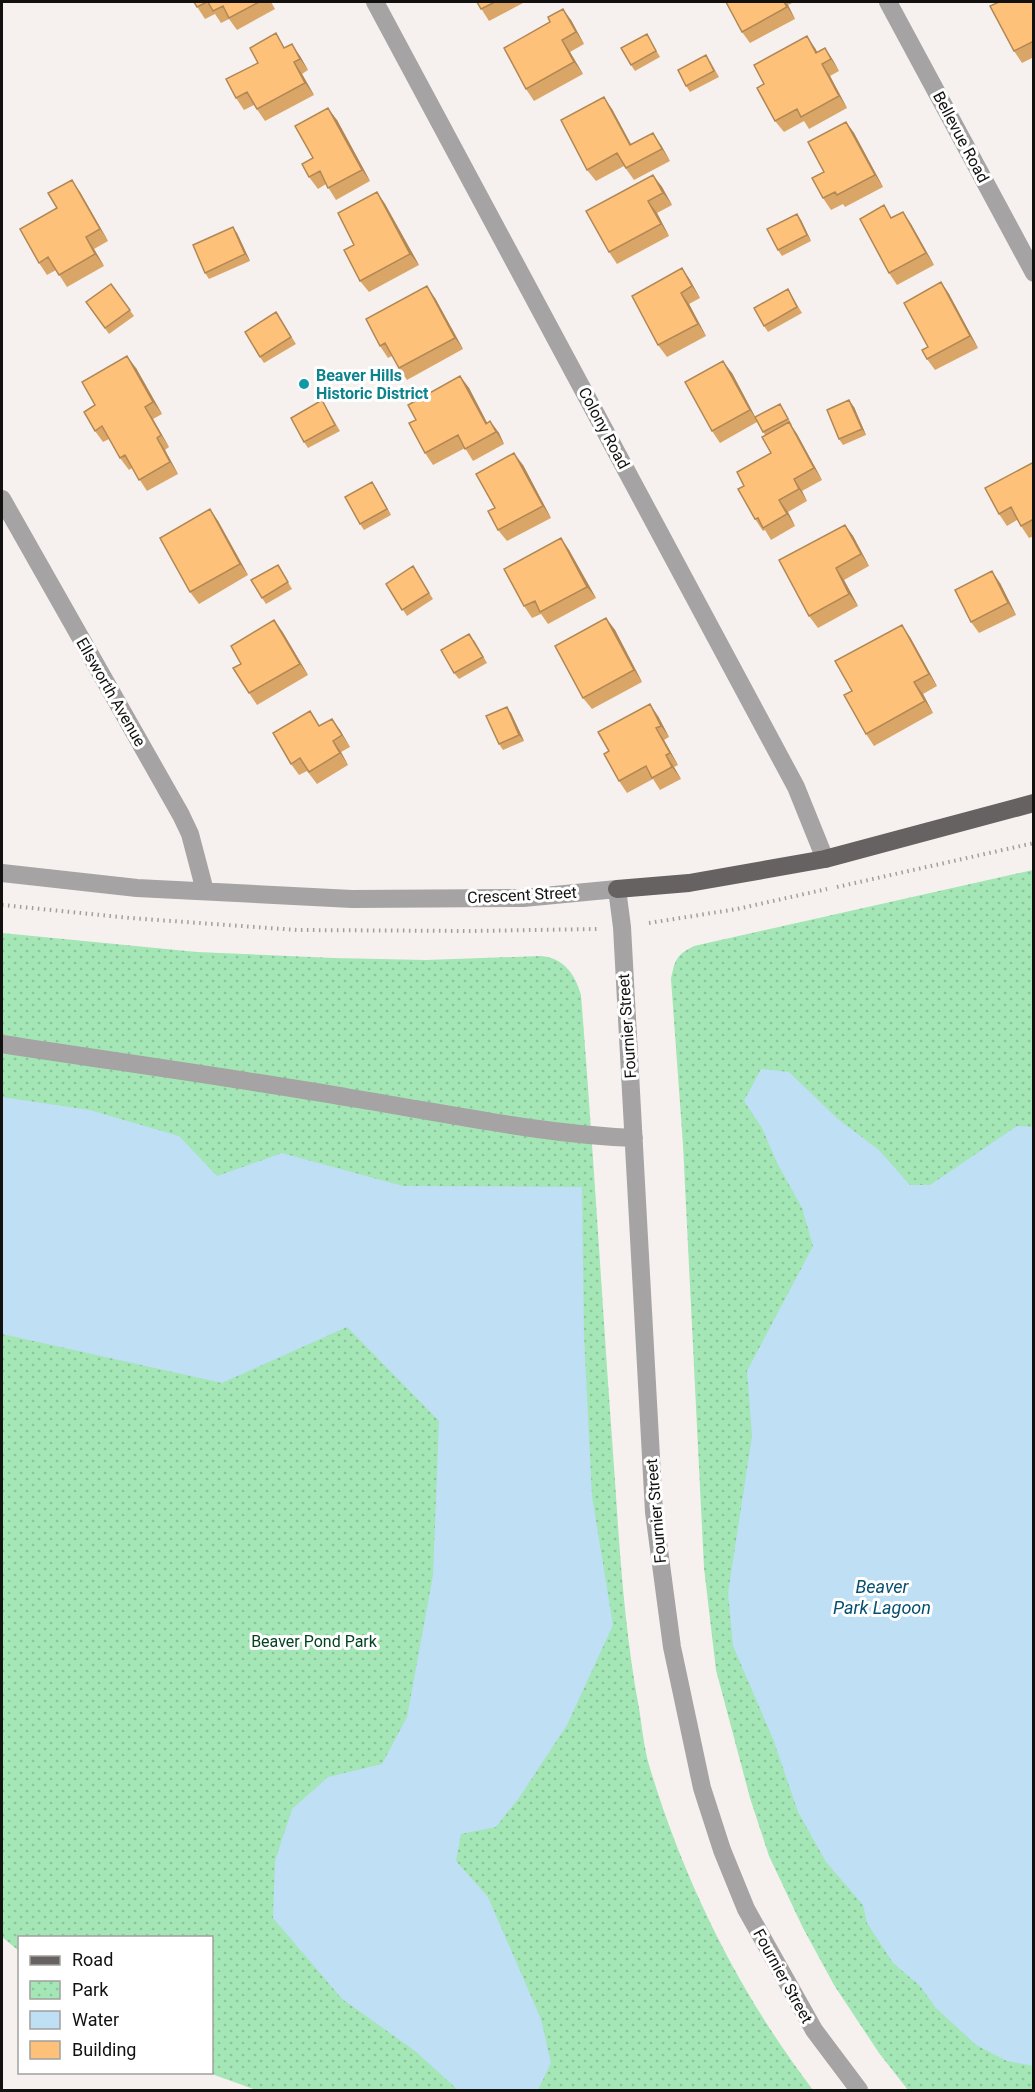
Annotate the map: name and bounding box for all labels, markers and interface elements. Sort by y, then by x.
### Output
street label: Bellevue Road [929,88,993,186]
place label: Beaver Hills Historic District [316,366,429,403]
marker: Beaver Hills Historic District [297,377,311,391]
street label: Colony Road [575,384,633,472]
street label: Ellsworth Avenue [72,634,150,750]
street label: Crescent Street [467,883,577,907]
street label: Fournier Street [614,973,640,1079]
street label: Fournier Street [642,1458,670,1564]
water label: Beaver Park Lagoon [833,1576,931,1618]
park label: Beaver Pond Park [251,1632,378,1651]
street label: Fournier Street [749,1926,817,2026]
legend [18,1936,213,2074]
text: Road [72,1949,113,1970]
text: Park [72,1979,109,2000]
text: Water [72,2009,119,2030]
text: Building [72,2039,136,2060]

